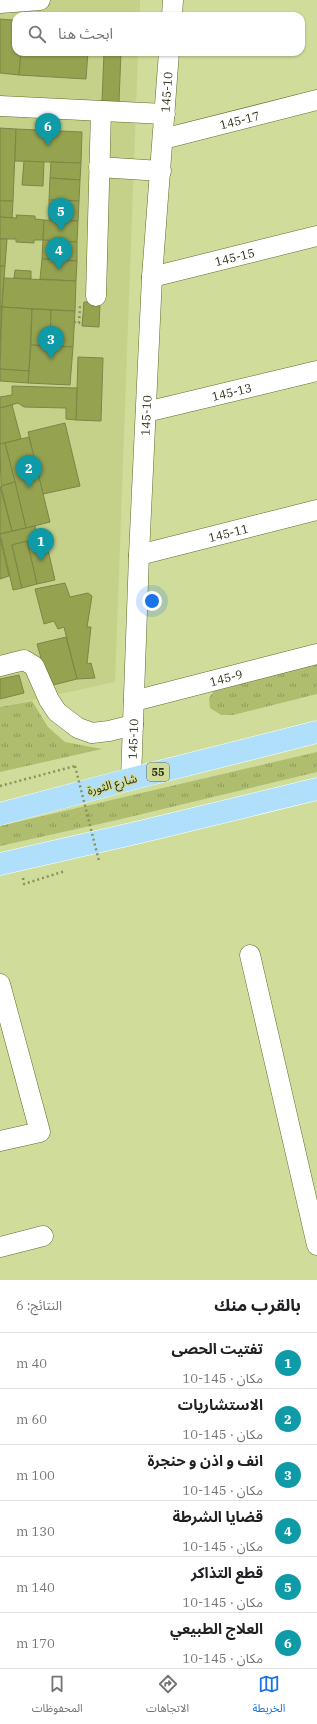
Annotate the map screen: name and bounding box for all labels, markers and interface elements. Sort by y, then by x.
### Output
search box [12,12,305,56]
icon: search [26,23,48,45]
text: ابحث هنا [58,24,113,43]
street label: 145-10 [157,71,175,113]
street label: 145-17 [218,107,261,132]
pin: 6 [35,113,61,146]
pin: 5 [48,198,74,231]
pin: 4 [46,237,72,270]
street label: 145-15 [213,244,256,269]
pin: 3 [38,326,64,359]
street label: 145-13 [210,379,253,404]
street label: 145-10 [137,395,154,436]
pin: 2 [16,455,42,488]
street label: 145-11 [207,520,250,545]
pin: 1 [28,528,54,561]
your location [142,591,162,611]
street label: 145-9 [208,666,244,689]
street label: 145-10 [124,718,141,760]
road number: 55 [147,763,169,781]
street label: شارع الثورة [85,770,139,800]
text: بالقرب منك [214,1294,301,1316]
text: النتائج: 6 [16,1297,62,1314]
text: تفتيت الحصى [171,1339,263,1358]
text: 40 m [16,1355,47,1372]
text: 1 [284,1355,292,1372]
text: مكان · 145-10 [183,1370,263,1387]
text: الاستشاريات [178,1395,263,1414]
text: 60 m [16,1411,47,1428]
text: 2 [284,1411,292,1428]
text: مكان · 145-10 [183,1426,263,1443]
text: انف و اذن و حنجرة [147,1451,263,1470]
text: 100 m [16,1467,55,1484]
text: 3 [284,1467,292,1484]
text: مكان · 145-10 [183,1482,263,1499]
text: قضايا الشرطة [172,1507,263,1526]
text: 130 m [16,1523,55,1540]
text: 4 [284,1523,292,1540]
text: مكان · 145-10 [183,1538,263,1555]
text: قطع التذاكر [191,1563,263,1582]
text: 140 m [16,1579,55,1596]
text: 5 [284,1579,292,1596]
text: مكان · 145-10 [183,1594,263,1611]
text: العلاج الطبيعي [170,1619,263,1638]
text: 170 m [16,1635,55,1652]
text: 6 [284,1635,292,1652]
text: مكان · 145-10 [183,1650,263,1667]
tab: المحفوظات [32,1673,83,1720]
tab: الاتجاهات [146,1673,189,1720]
tab: الخريطة [252,1673,285,1720]

